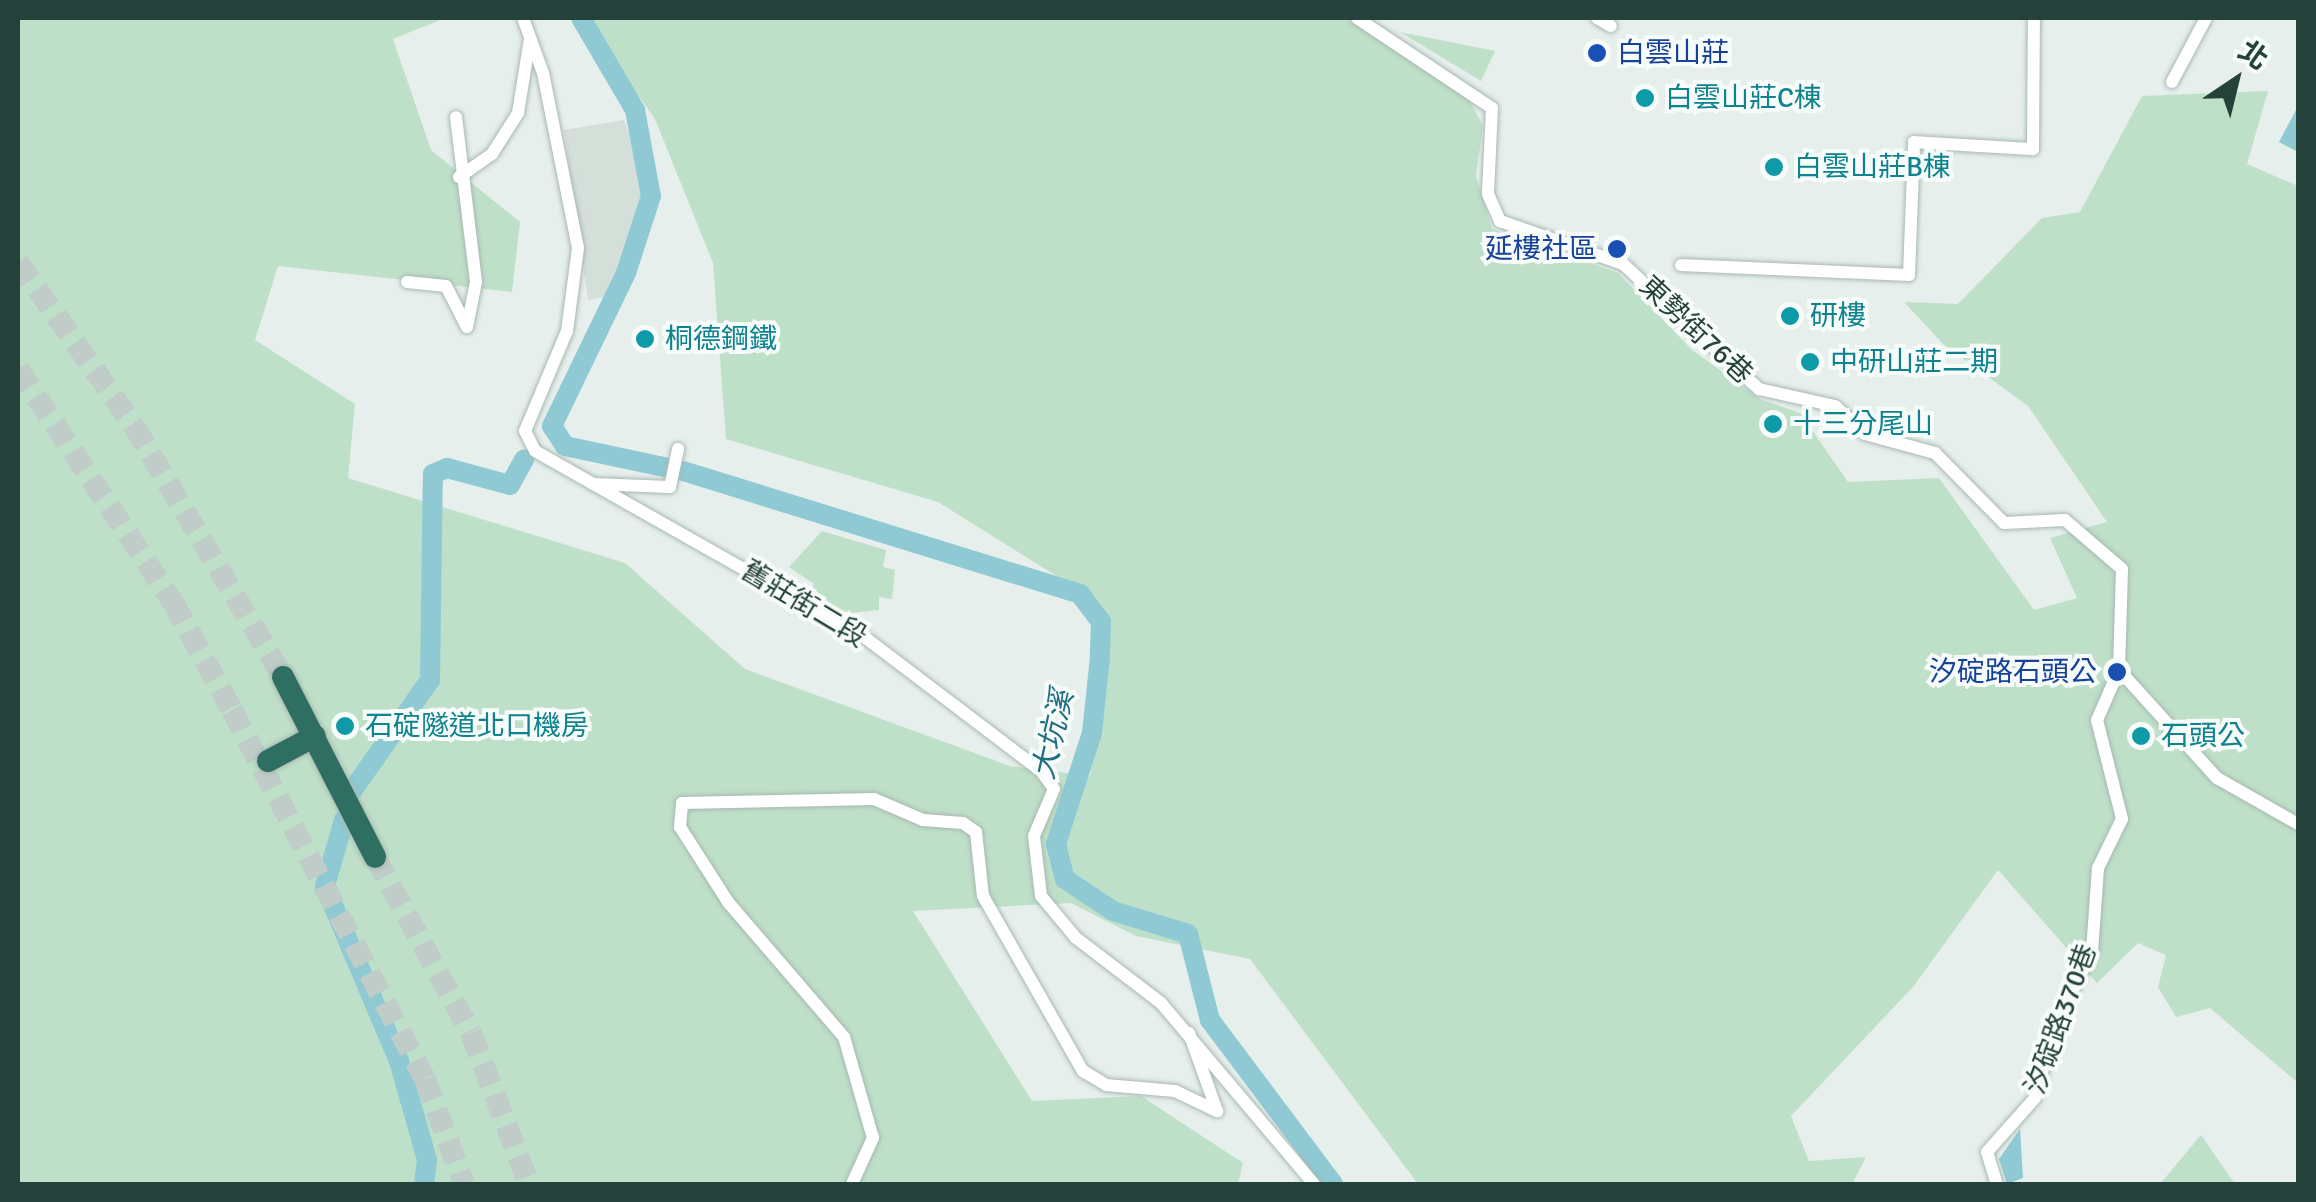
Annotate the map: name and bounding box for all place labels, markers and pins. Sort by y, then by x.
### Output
place label: 白雲山莊 [1617,36,1729,70]
marker: 白雲山莊 [1586,42,1608,64]
place label: 白雲山莊C棟 [1665,81,1822,115]
marker: 白雲山莊C棟 [1634,87,1656,109]
place label: 白雲山莊B棟 [1794,150,1951,184]
marker: 白雲山莊B棟 [1763,156,1785,178]
place label: 延樓社區 [1485,232,1597,266]
marker: 延樓社區 [1606,238,1628,260]
place label: 研樓 [1810,299,1866,333]
marker: 研樓 [1779,305,1801,327]
place label: 桐德鋼鐵 [665,322,777,356]
marker: 桐德鋼鐵 [634,328,656,350]
place label: 中研山莊二期 [1830,345,1998,379]
marker: 中研山莊二期 [1799,351,1821,373]
place label: 十三分尾山 [1793,407,1933,441]
marker: 十三分尾山 [1762,413,1784,435]
place label: 汐碇路石頭公 [1929,655,2097,689]
marker: 汐碇路石頭公 [2106,661,2128,683]
place label: 石碇隧道北口機房 [365,709,589,743]
marker: 石碇隧道北口機房 [334,715,356,737]
place label: 石頭公 [2161,719,2245,753]
marker: 石頭公 [2130,725,2152,747]

